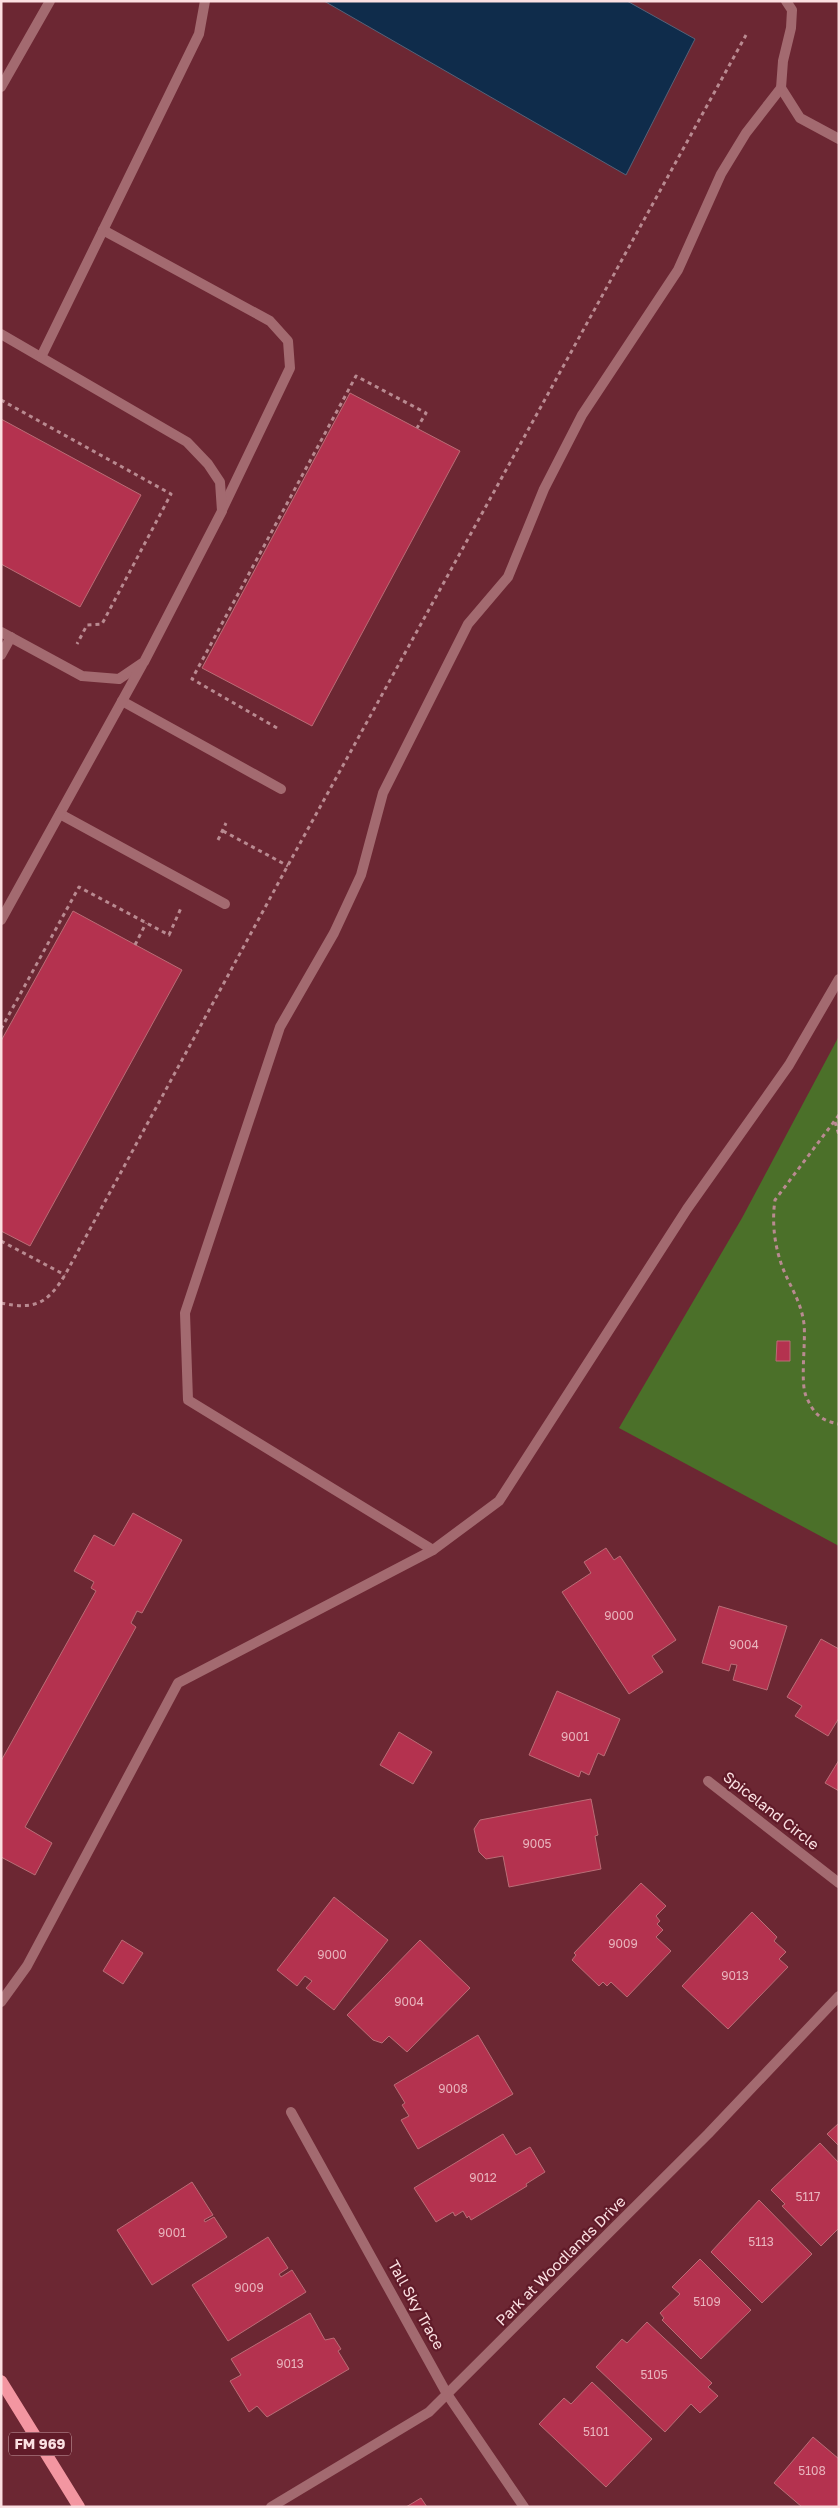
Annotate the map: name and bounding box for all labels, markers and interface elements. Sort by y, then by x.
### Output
house number: 9000 [604,1608,634,1623]
house number: 9004 [729,1637,759,1652]
house number: 9001 [561,1729,589,1744]
street label: Spiceland Circle [720,1767,823,1853]
house number: 9005 [522,1836,552,1851]
house number: 9009 [608,1936,638,1951]
house number: 9000 [317,1947,347,1962]
house number: 9013 [721,1968,749,1983]
house number: 9004 [394,1994,424,2009]
house number: 9008 [438,2081,468,2096]
house number: 9012 [469,2170,497,2185]
house number: 5117 [796,2189,820,2204]
street label: Park at Woodlands Drive [492,2192,629,2329]
house number: 9001 [158,2225,186,2240]
house number: 5113 [748,2234,774,2249]
street label: Tall Sky Trace [385,2257,449,2352]
house number: 9009 [234,2280,264,2295]
house number: 5109 [693,2294,721,2309]
house number: 9013 [276,2356,304,2371]
house number: 5105 [640,2367,668,2382]
house number: 5101 [583,2424,609,2439]
road number: FM 969 [9,2432,71,2456]
house number: 5108 [798,2463,826,2478]

